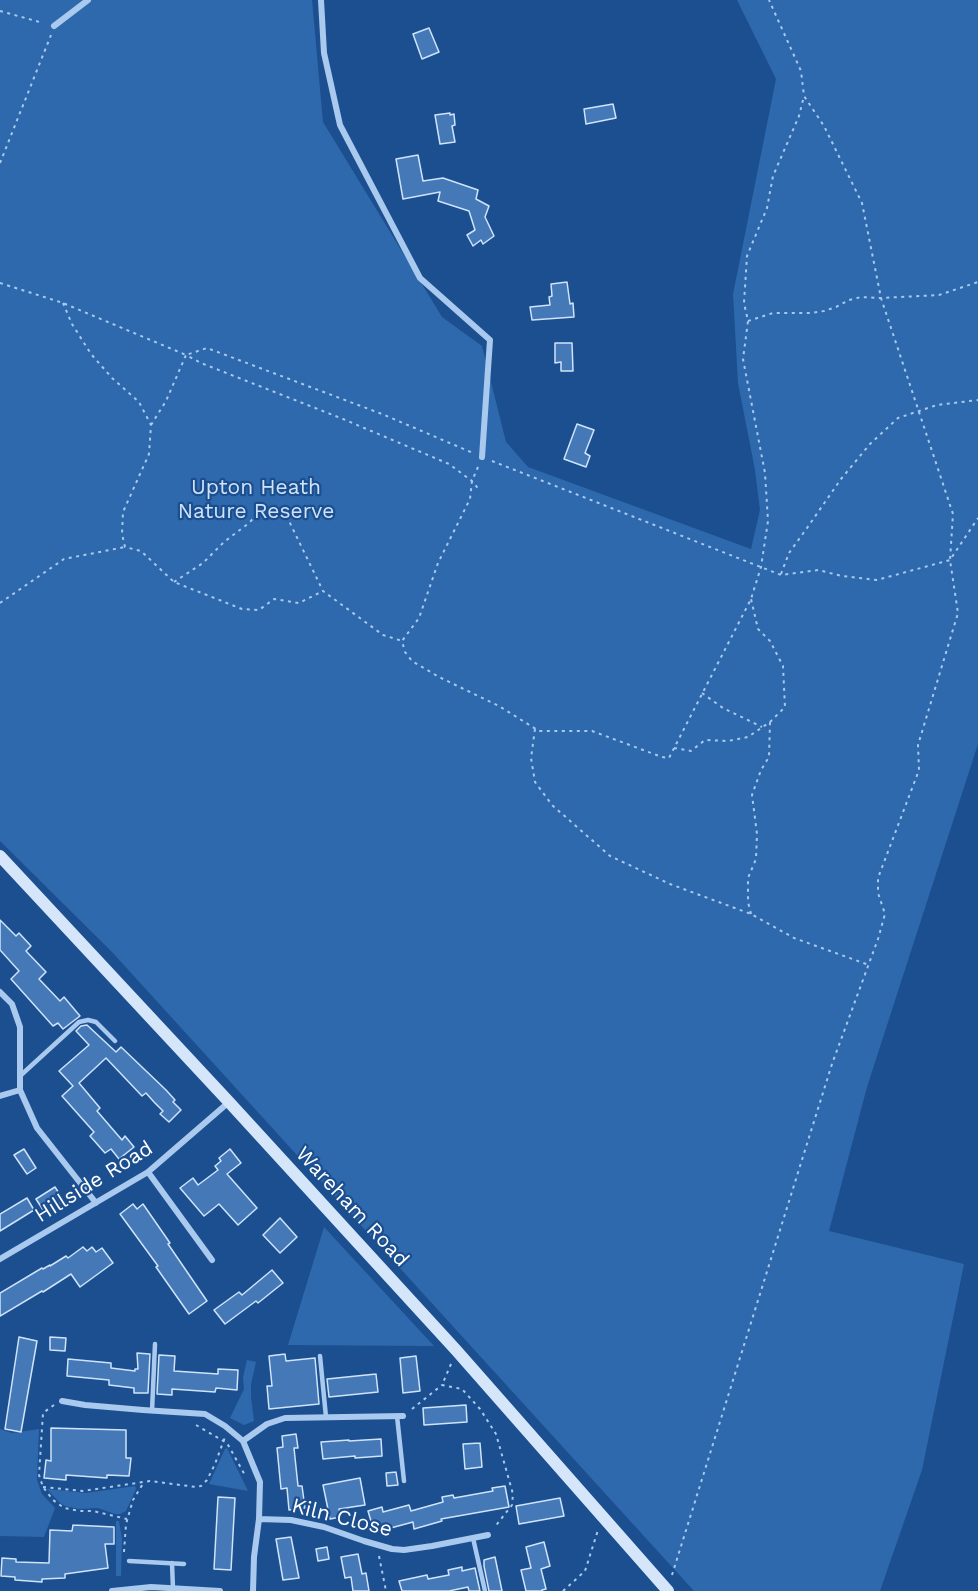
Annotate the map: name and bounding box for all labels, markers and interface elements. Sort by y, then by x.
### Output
park label: Upton Heath Nature Reserve [178,475,334,525]
street label: Hillside Road [30,1136,158,1228]
street label: Wareham Road [290,1142,414,1272]
street label: Kiln Close [289,1493,395,1543]

